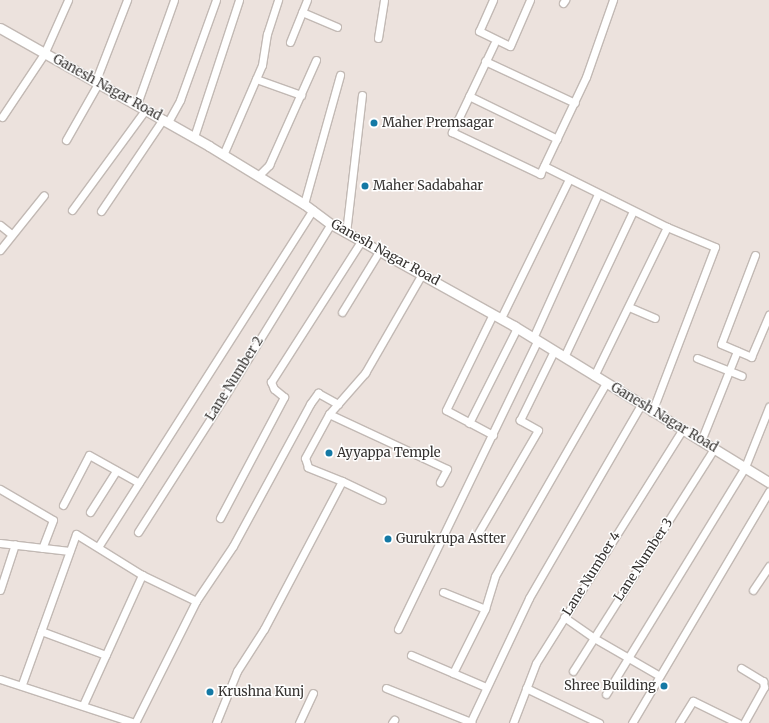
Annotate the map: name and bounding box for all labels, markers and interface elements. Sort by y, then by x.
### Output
street label: Ganesh Nagar Road [50,52,164,124]
place label: Maher Premsagar [382,115,494,131]
marker: Maher Premsagar [369,118,379,128]
place label: Maher Sadabahar [373,178,483,194]
marker: Maher Sadabahar [360,181,370,191]
street label: Ganesh Nagar Road [328,217,442,289]
street label: Lane Number 2 [203,334,267,424]
street label: Ganesh Nagar Road [608,380,720,456]
place label: Ayyappa Temple [337,445,441,461]
marker: Ayyappa Temple [324,448,334,458]
street label: Lane Number 3 [611,516,677,604]
street label: Lane Number 4 [560,529,624,619]
place label: Gurukrupa Astter [396,531,506,547]
marker: Gurukrupa Astter [383,534,393,544]
place label: Shree Building [564,678,656,694]
marker: Shree Building [659,681,669,691]
place label: Krushna Kunj [218,684,304,700]
marker: Krushna Kunj [205,687,215,697]

